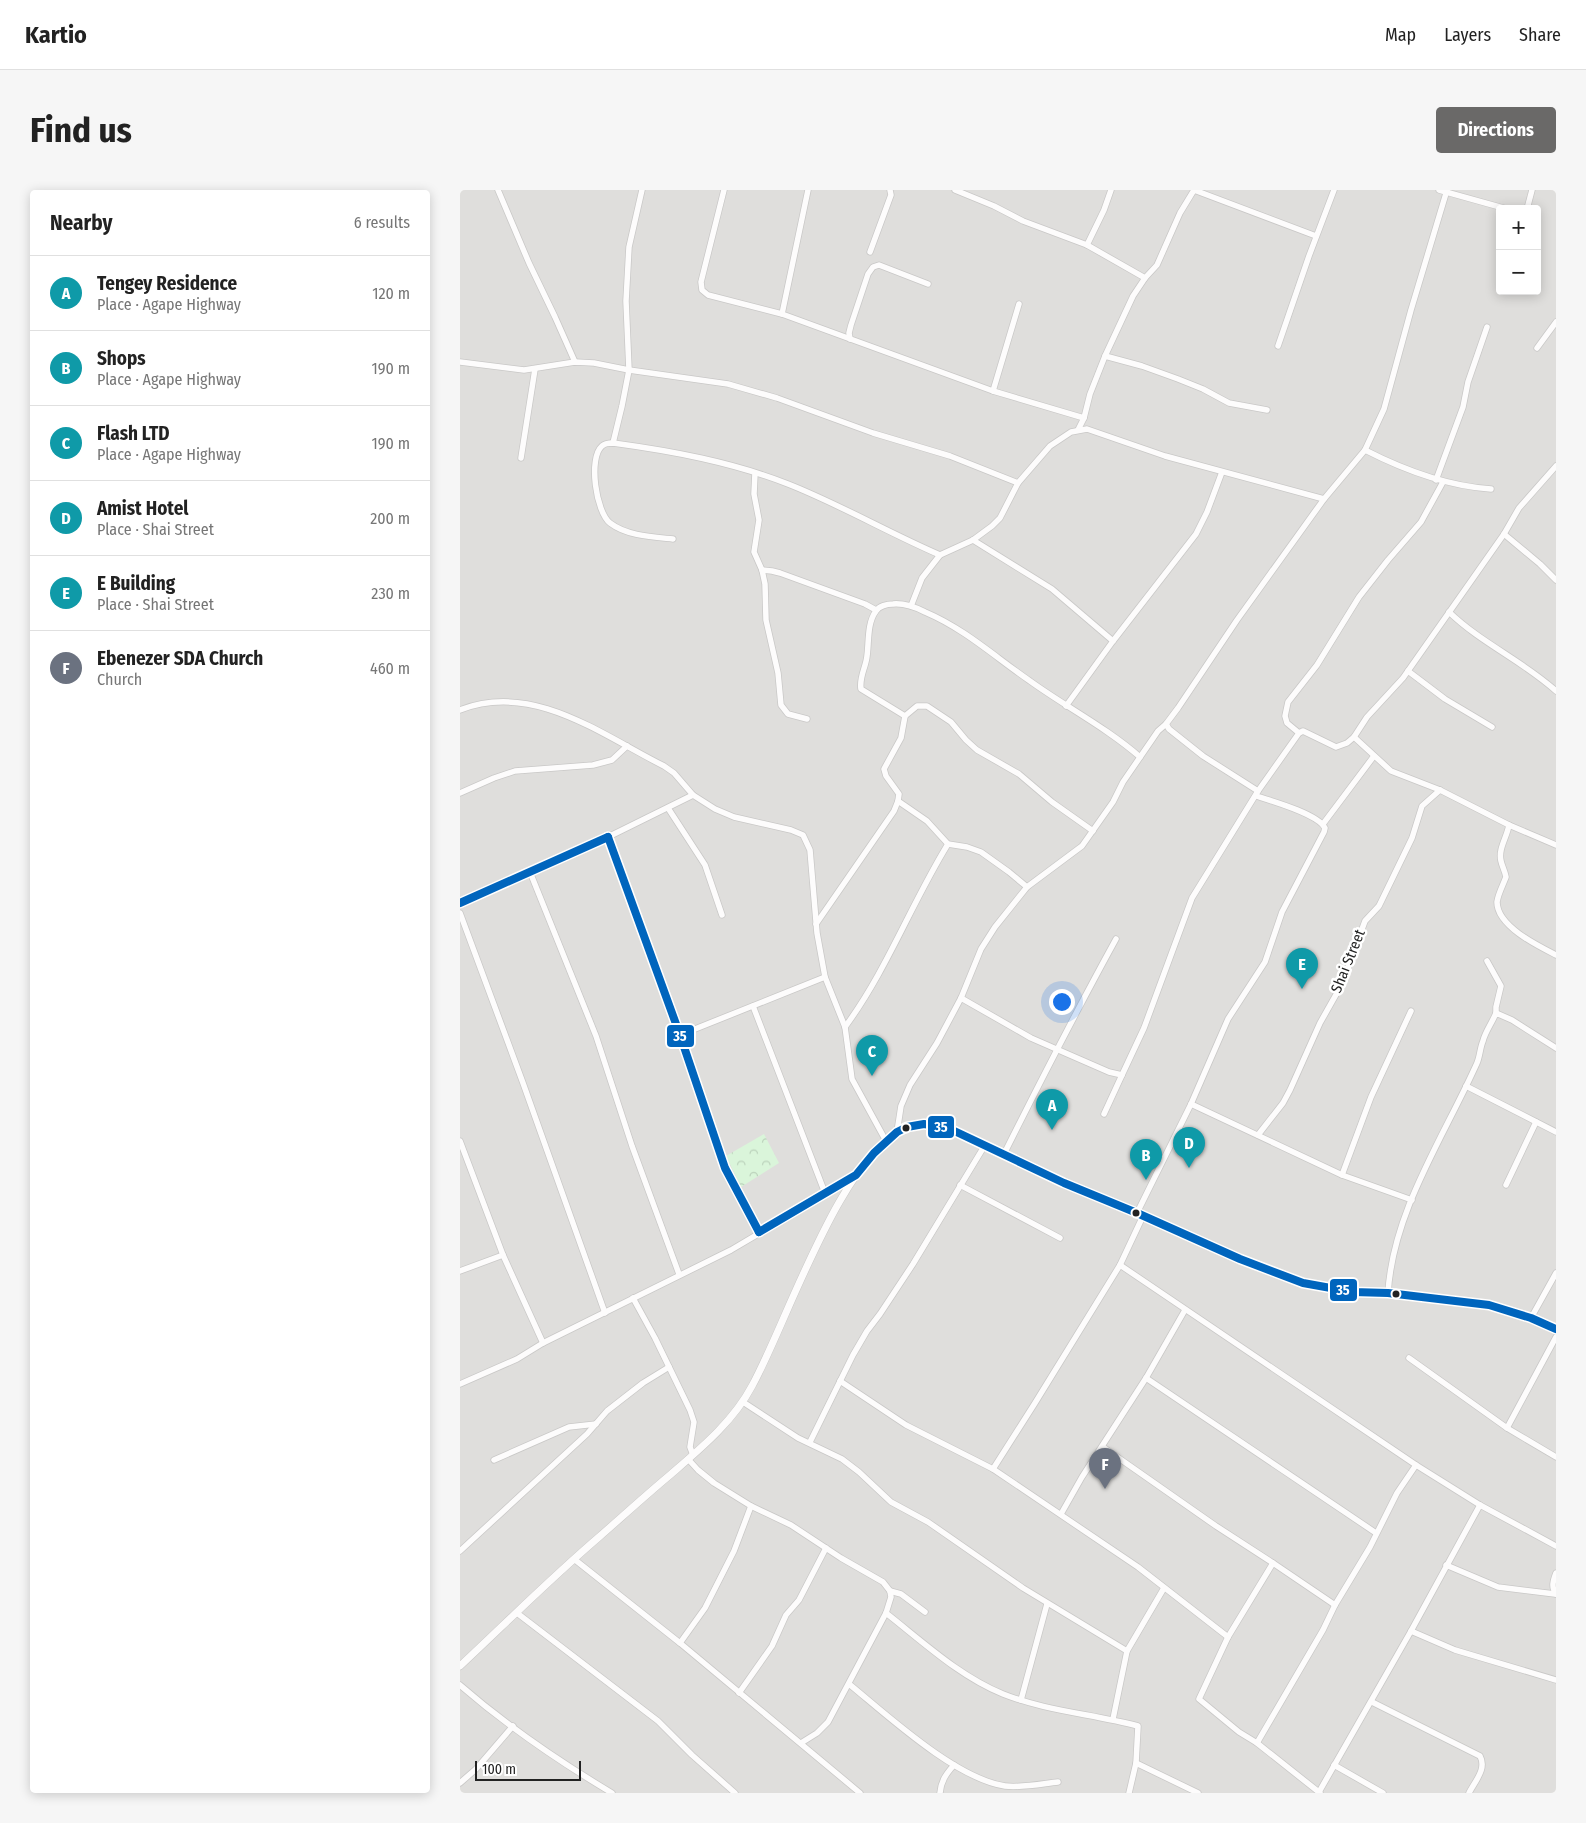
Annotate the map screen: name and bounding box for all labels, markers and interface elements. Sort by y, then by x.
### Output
text: Kartio [25,21,87,49]
text: Map [1385,24,1416,46]
text: Layers [1444,24,1491,46]
text: Share [1519,24,1561,46]
button: Directions [1436,107,1556,153]
text: Find us [30,109,132,151]
map controls [1496,205,1541,295]
button: + [1496,205,1541,250]
text: Nearby [50,210,112,236]
text: 6 results [354,213,410,232]
button: − [1496,250,1541,295]
text: Tengey Residence [97,272,237,295]
text: A [62,284,70,303]
text: 120 m [372,284,410,303]
text: Place · Agape Highway [97,295,241,314]
text: Shops [97,347,146,370]
text: B [62,359,70,378]
text: 190 m [372,359,410,378]
text: Place · Agape Highway [97,370,241,389]
text: Flash LTD [97,422,170,445]
text: C [62,434,70,453]
text: 190 m [372,434,410,453]
text: Place · Agape Highway [97,445,241,464]
text: Amist Hotel [97,497,188,520]
text: D [61,509,71,528]
text: 200 m [370,509,410,528]
text: Place · Shai Street [97,520,214,539]
text: E Building [97,572,175,595]
text: E [62,584,70,603]
text: 230 m [371,584,410,603]
text: Place · Shai Street [97,595,214,614]
text: Ebenezer SDA Church [97,647,263,670]
text: F [62,659,70,678]
text: 460 m [370,659,410,678]
text: Church [97,670,142,689]
street label: Shai Street [1327,927,1369,995]
pin: E [1286,948,1318,989]
your location [1049,989,1075,1015]
line badge: 35 [666,1024,695,1048]
text: 35 [672,1028,687,1045]
pin: C [856,1035,888,1076]
pin: A [1036,1089,1068,1130]
line badge: 35 [927,1115,955,1139]
text: 35 [933,1119,948,1136]
unlabelled marker [901,1123,911,1133]
pin: D [1173,1127,1205,1168]
pin: B [1130,1139,1162,1180]
unlabelled marker [1131,1208,1141,1218]
line badge: 35 [1329,1278,1358,1302]
text: 35 [1335,1282,1350,1299]
unlabelled marker [1391,1289,1401,1299]
pin: F [1089,1448,1121,1489]
scale bar [475,1758,581,1781]
text: 100 m [482,1761,516,1778]

